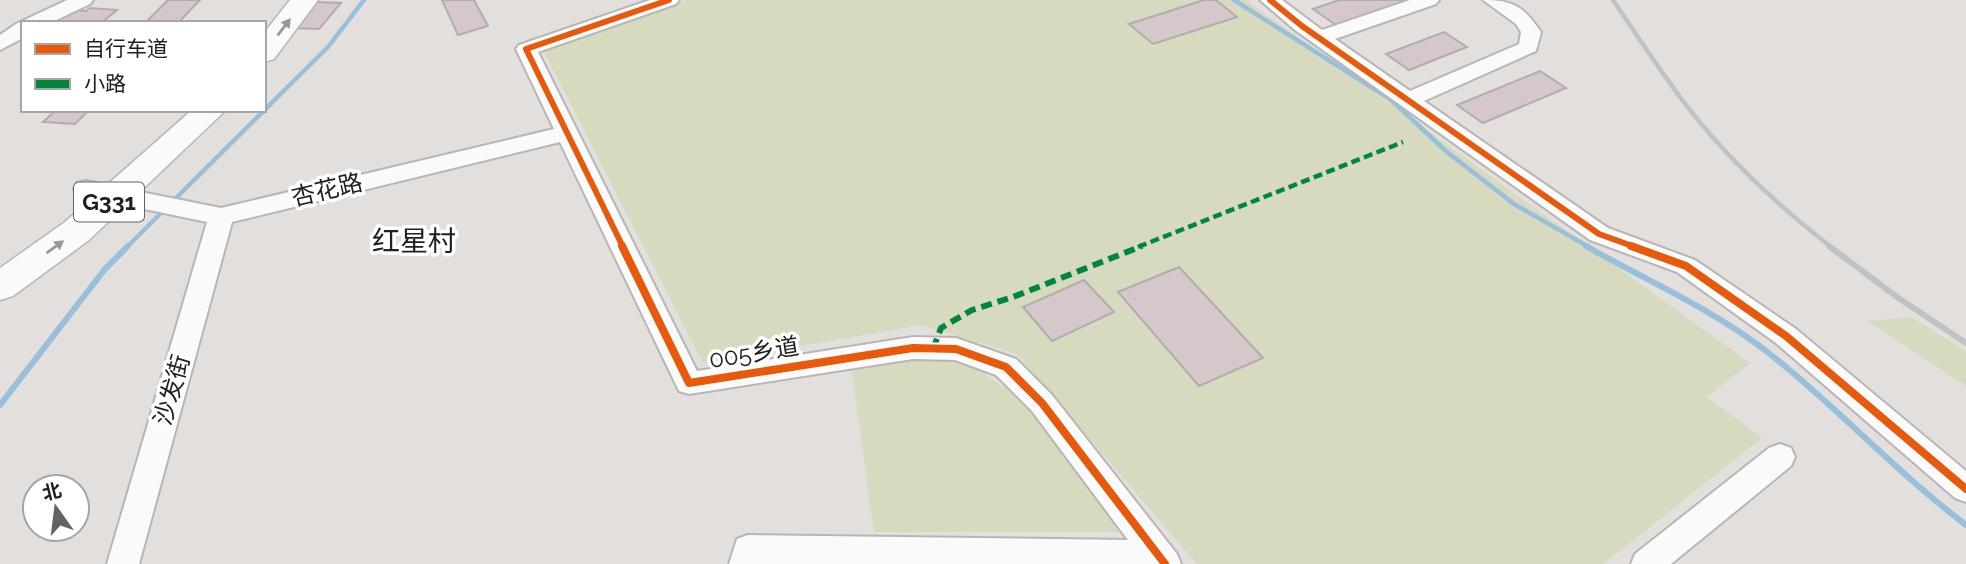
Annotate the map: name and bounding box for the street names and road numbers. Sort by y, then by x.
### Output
street label: 杏花路 [289,167,365,212]
road number: G331 [74,182,144,222]
street label: 005乡道 [707,331,801,374]
street label: 沙发街 [148,351,195,428]

